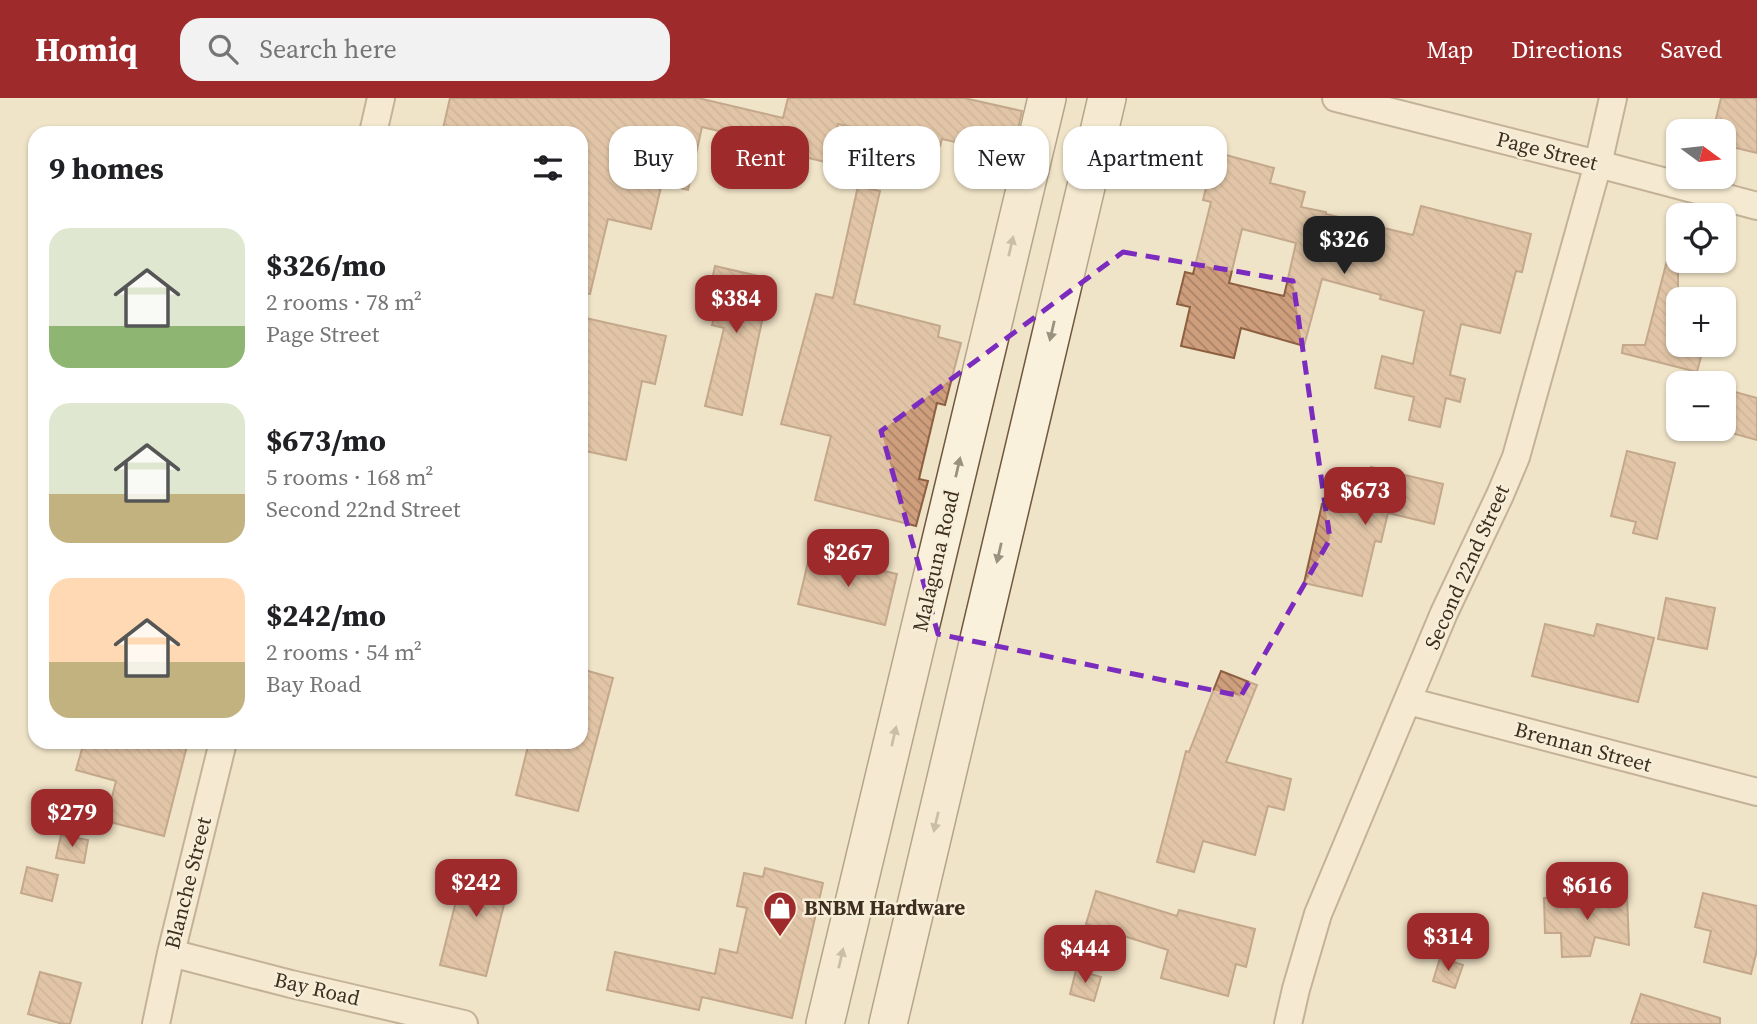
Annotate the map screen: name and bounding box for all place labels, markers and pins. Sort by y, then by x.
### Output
pin: $326 [1303,216,1385,276]
pin: $384 [695,275,777,335]
pin: $673 [1324,468,1406,527]
pin: $267 [807,530,889,589]
pin: $279 [31,790,113,849]
pin: $242 [435,860,517,919]
pin: $616 [1546,862,1628,922]
shop icon: BNBM Hardware [761,889,799,938]
place label: BNBM Hardware [804,893,965,922]
pin: $314 [1407,914,1489,973]
pin: $444 [1044,926,1126,985]

